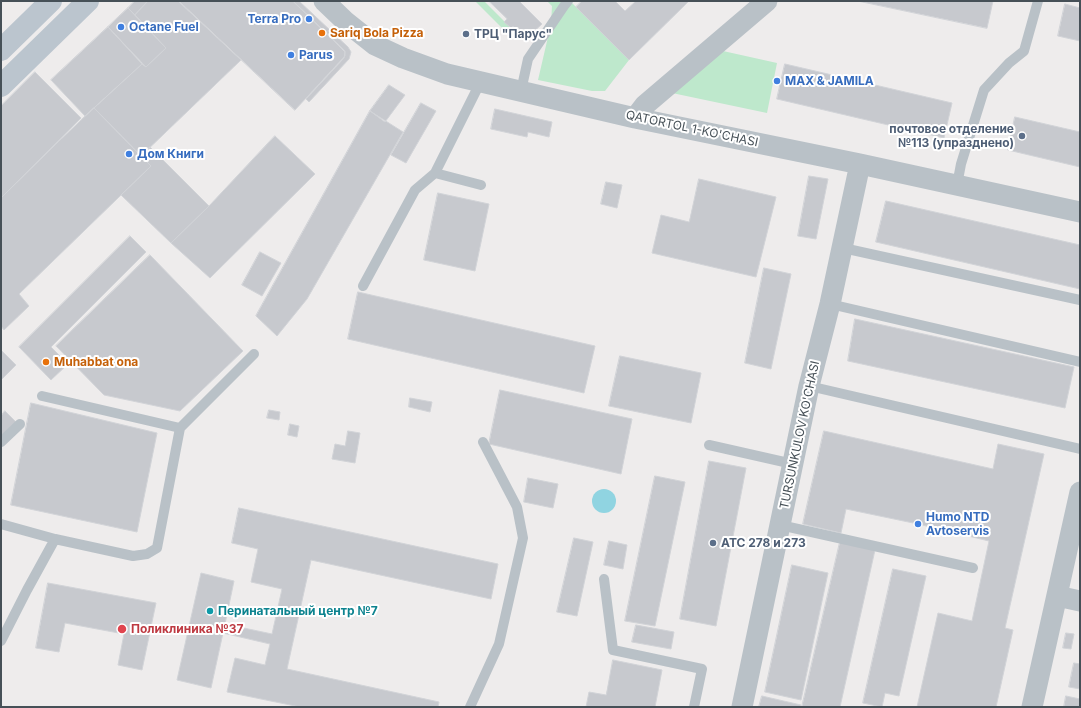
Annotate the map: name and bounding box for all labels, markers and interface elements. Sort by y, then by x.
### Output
place label: Terra Pro [248,12,301,26]
marker: Terra Pro [304,14,314,24]
place label: Octane Fuel [129,20,199,34]
marker: Octane Fuel [116,22,126,32]
place label: Sariq Bola Pizza [330,26,424,40]
place label: ТРЦ "Парус" [474,27,552,41]
marker: Sariq Bola Pizza [317,28,327,38]
marker: ТРЦ "Парус" [461,29,471,39]
place label: Parus [299,48,333,62]
marker: Parus [286,50,296,60]
place label: MAX & JAMILA [785,74,874,88]
marker: MAX & JAMILA [772,76,782,86]
street label: QATORTOL 1-KO'CHASI [625,108,759,150]
place label: почтовое отделение №113 (упразднено) [889,122,1014,150]
marker: почтовое отделение №113 (упразднено) [1017,131,1027,141]
place label: Дом Книги [137,147,204,161]
marker: Дом Книги [124,149,134,159]
place label: Muhabbat ona [54,355,138,369]
marker: Muhabbat ona [41,357,51,367]
street label: TURSUNKULOV KO'CHASI [777,360,823,510]
place label: Humo NTD Avtoservis [926,510,989,538]
marker: Humo NTD Avtoservis [913,519,923,529]
place label: АТС 278 и 273 [721,536,806,550]
marker: АТС 278 и 273 [708,538,718,548]
place label: Перинатальный центр №7 [218,604,378,618]
marker: Перинатальный центр №7 [205,606,215,616]
place label: Поликлиника №37 [131,622,243,636]
marker: Поликлиника №37 [116,623,128,635]

